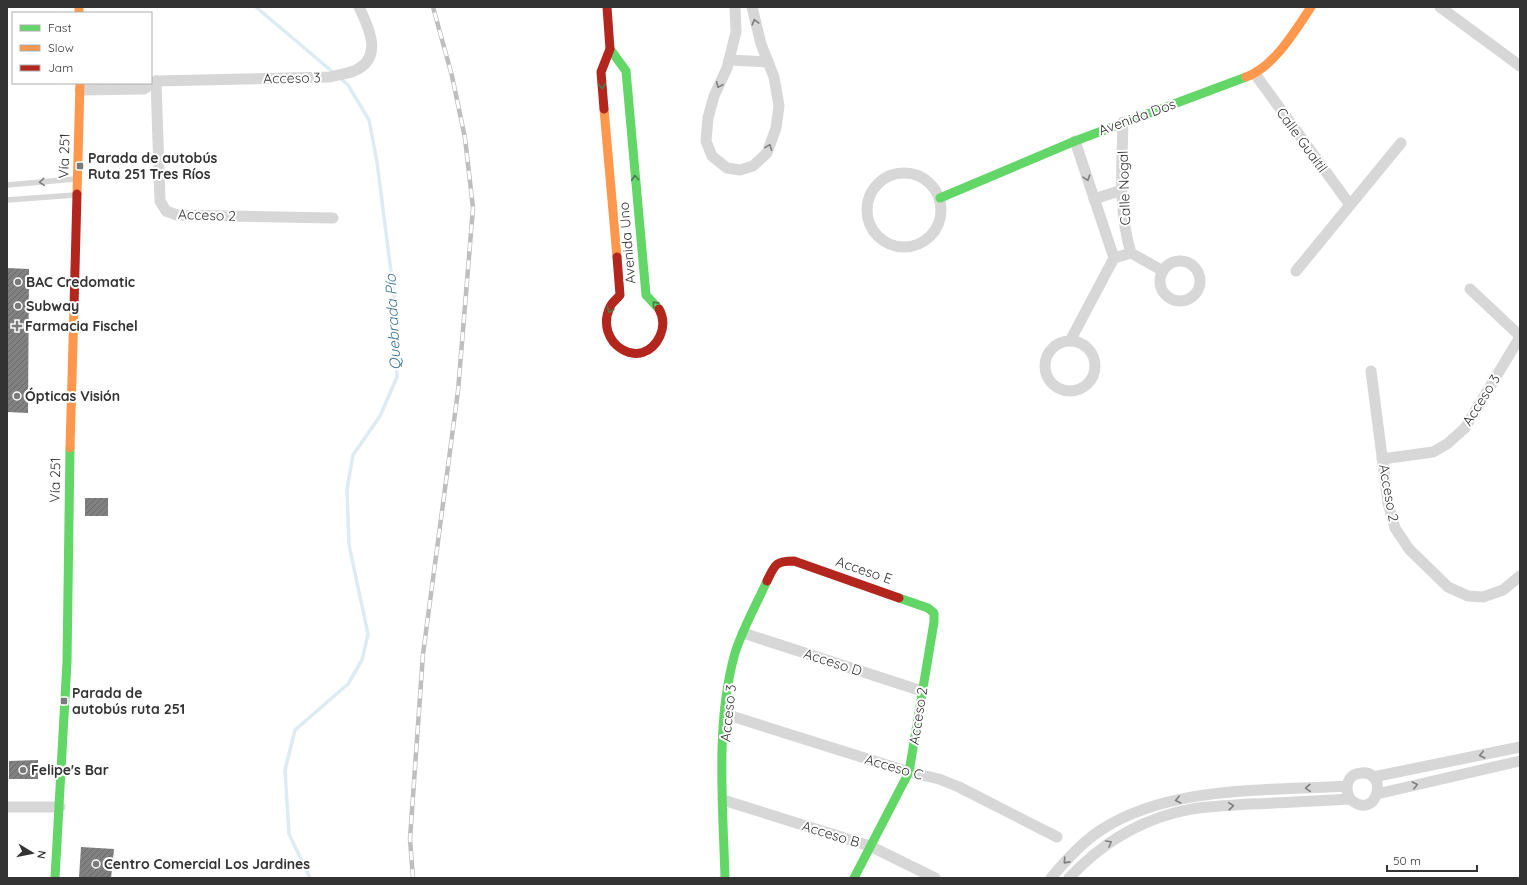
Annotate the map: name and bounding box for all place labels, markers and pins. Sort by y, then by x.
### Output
place label: Parada de autobús Ruta 251 Tres Ríos [88,149,218,183]
marker: Parada de autobús Ruta 251 Tres Ríos [75,161,85,171]
place label: BAC Credomatic [26,273,135,291]
marker: BAC Credomatic [13,277,23,287]
place label: Subway [26,297,79,315]
marker: Subway [13,301,23,311]
place label: Farmacia Fischel [25,317,138,335]
marker: Farmacia Fischel [12,321,22,331]
place label: Ópticas Visión [25,387,120,405]
marker: Ópticas Visión [12,391,22,401]
place label: Parada de autobús ruta 251 [72,684,185,718]
marker: Parada de autobús ruta 251 [59,696,69,706]
place label: Felipe's Bar [31,761,109,779]
marker: Felipe's Bar [18,765,28,775]
place label: Centro Comercial Los Jardines [104,855,310,873]
marker: Centro Comercial Los Jardines [91,859,101,869]

